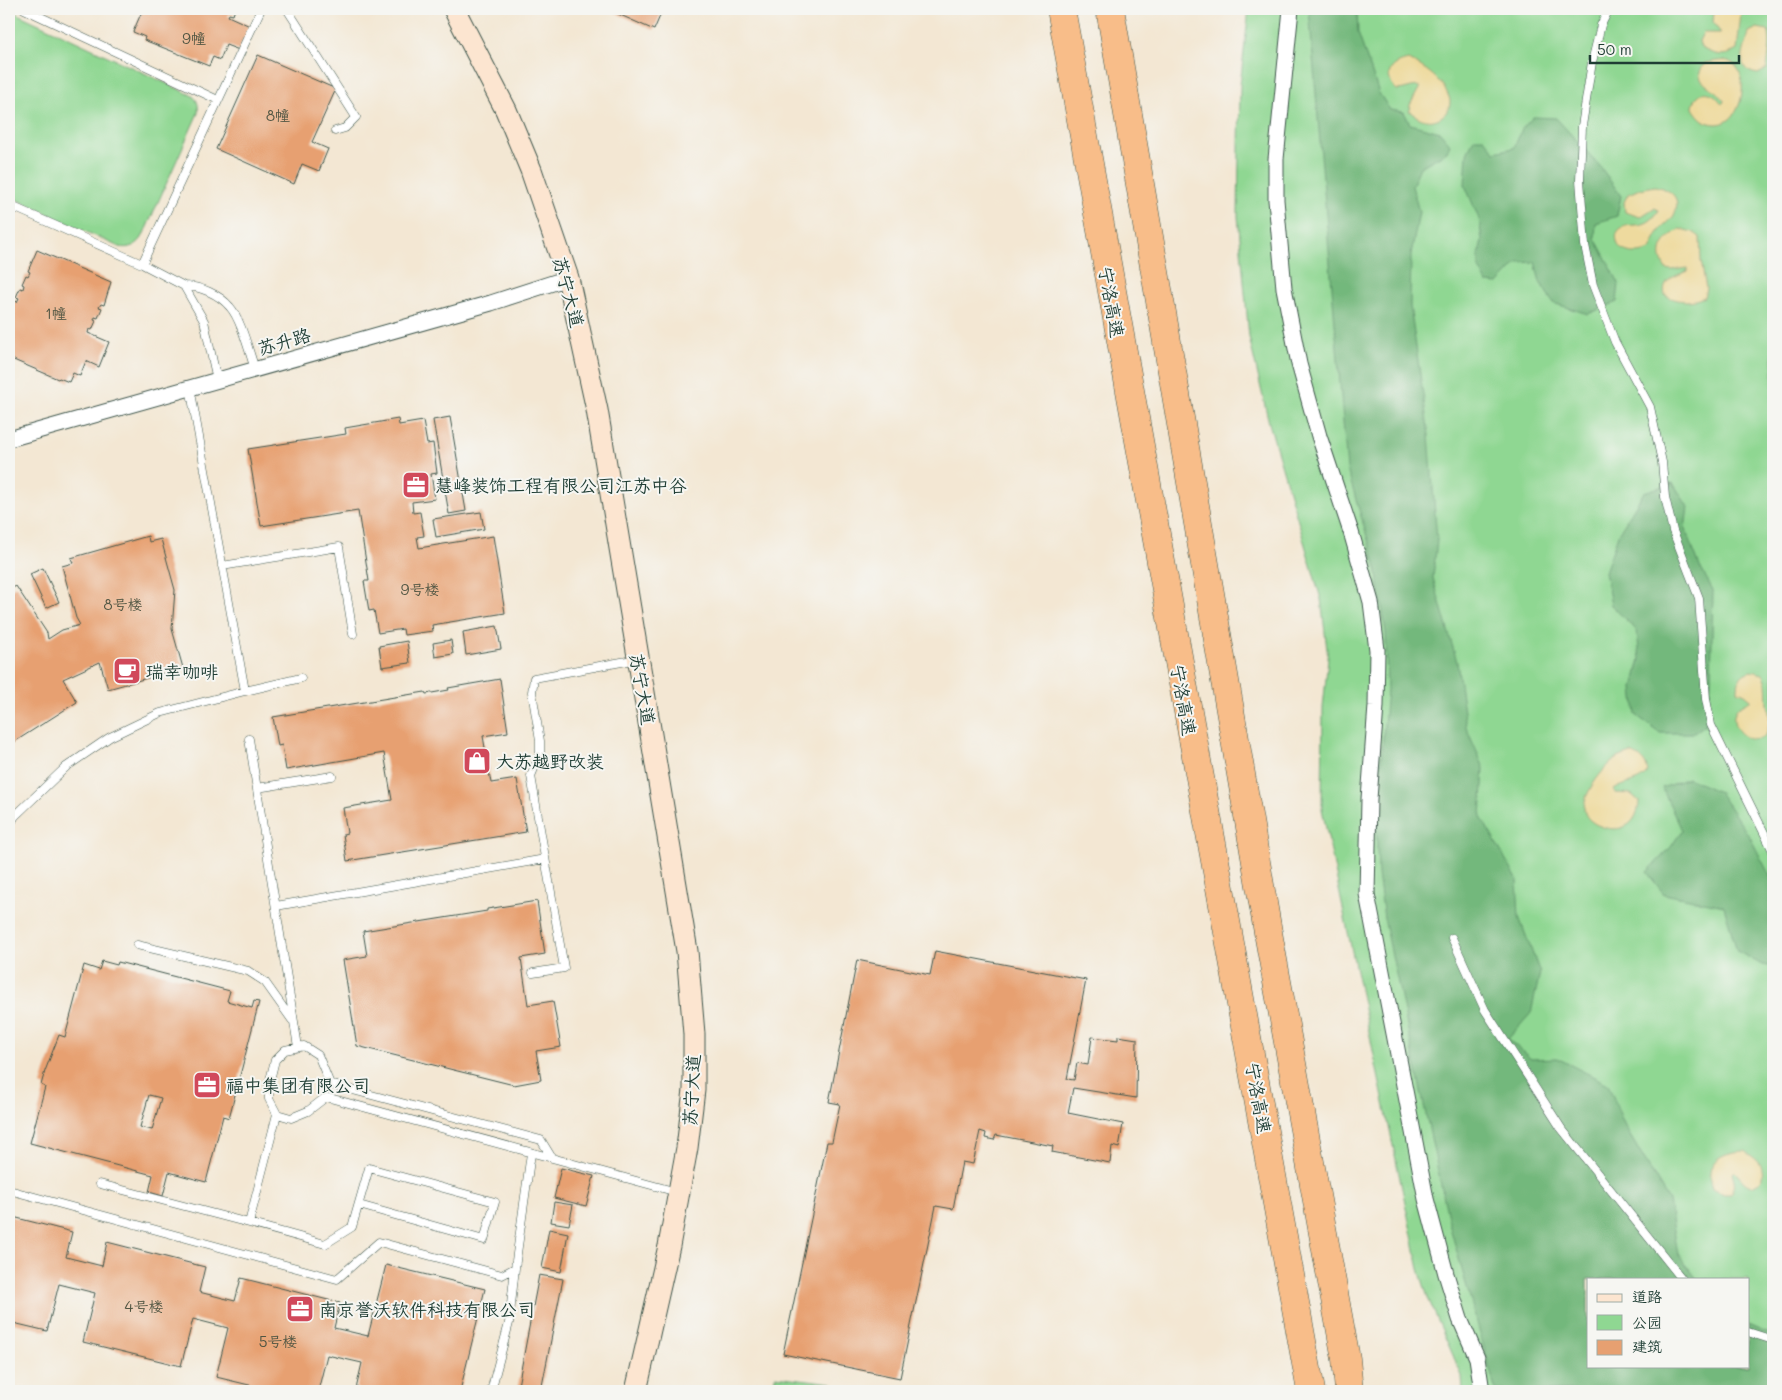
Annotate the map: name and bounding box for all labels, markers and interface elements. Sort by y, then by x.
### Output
house number: 9幢 [182,28,206,48]
scale bar [1590,32,1738,64]
text: 50 m [1597,39,1632,59]
house number: 8幢 [266,105,290,125]
street label: 苏宁大道 [548,254,590,330]
street label: 宁洛高速 [1094,264,1130,340]
house number: 1幢 [45,303,67,323]
street label: 苏升路 [255,322,313,360]
office icon: 慧峰装饰工程有限公司江苏中谷 [401,470,431,500]
place label: 慧峰装饰工程有限公司江苏中谷 [435,473,687,497]
house number: 9号楼 [401,579,439,599]
house number: 8号楼 [103,594,143,614]
street label: 苏宁大道 [625,651,661,727]
cafe icon: 瑞幸咖啡 [112,656,142,686]
place label: 瑞幸咖啡 [146,659,218,683]
street label: 宁洛高速 [1166,662,1202,738]
shop icon: 大苏越野改装 [462,746,492,776]
place label: 大苏越野改装 [496,749,604,773]
street label: 苏宁大道 [677,1053,705,1127]
street label: 宁洛高速 [1241,1060,1277,1136]
office icon: 福中集团有限公司 [192,1070,222,1100]
place label: 福中集团有限公司 [226,1073,370,1097]
legend [1587,1278,1750,1368]
text: 道路 [1632,1286,1662,1306]
office icon: 南京誉沃软件科技有限公司 [285,1294,315,1324]
house number: 4号楼 [125,1296,163,1316]
place label: 南京誉沃软件科技有限公司 [319,1297,535,1321]
text: 公园 [1632,1312,1662,1332]
house number: 5号楼 [259,1331,297,1351]
text: 建筑 [1632,1336,1662,1356]

